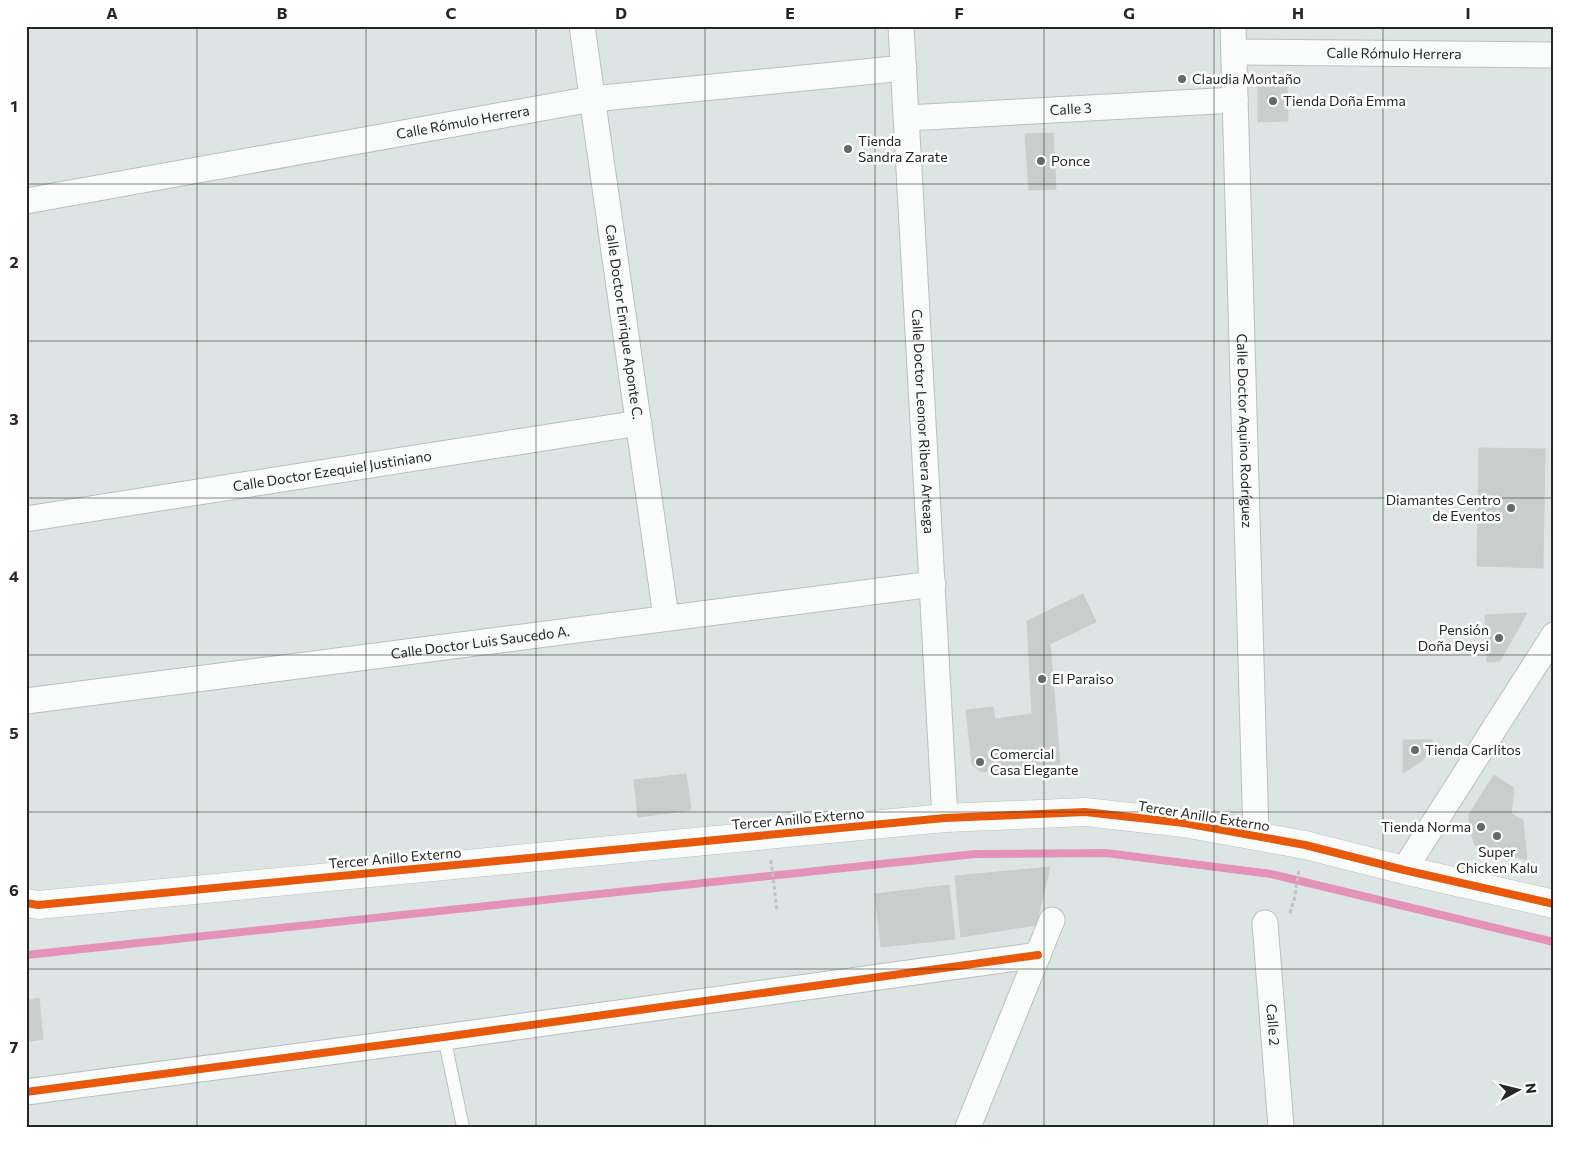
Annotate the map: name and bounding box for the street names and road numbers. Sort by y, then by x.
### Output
street label: Calle Rómulo Herrera [1326,44,1462,62]
street label: Calle 3 [1049,99,1092,118]
street label: Calle Rómulo Herrera [395,101,531,142]
street label: Calle Doctor Enrique Aponte C. [602,223,647,421]
street label: Calle Doctor Leonor Ribera Arteaga [909,309,938,534]
street label: Calle Doctor Aquino Rodríguez [1234,333,1256,528]
street label: Calle Doctor Ezequiel Justiniano [232,447,433,494]
street label: Calle Doctor Luis Saucedo A. [390,622,571,662]
street label: Tercer Anillo Externo [1137,797,1271,834]
street label: Tercer Anillo Externo [731,804,865,833]
street label: Tercer Anillo Externo [328,843,462,872]
street label: Calle 2 [1263,1003,1284,1046]

